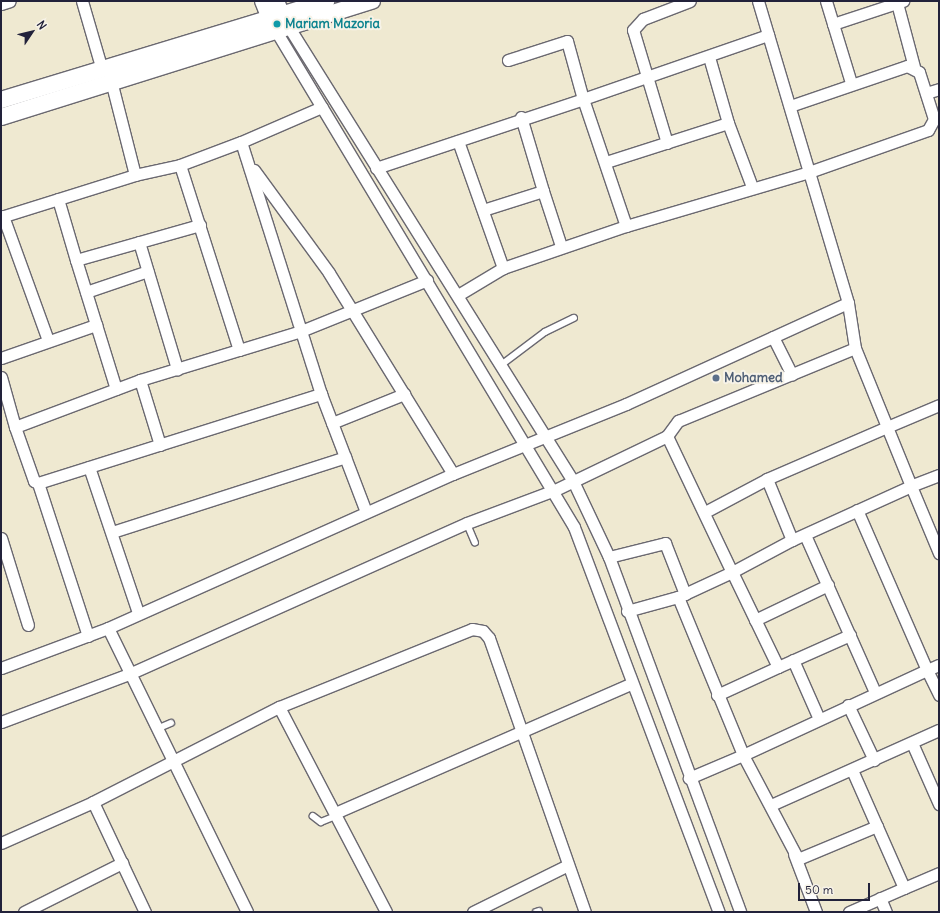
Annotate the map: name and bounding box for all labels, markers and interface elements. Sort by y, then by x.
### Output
north arrow [12,12,52,52]
place label: Mariam Mazoria [285,16,380,32]
text: N [34,18,50,32]
marker: Mariam Mazoria [272,19,282,29]
place label: Mohamed [724,370,783,386]
marker: Mohamed [711,373,721,383]
scale bar [800,875,872,901]
text: 50 m [805,882,833,897]

